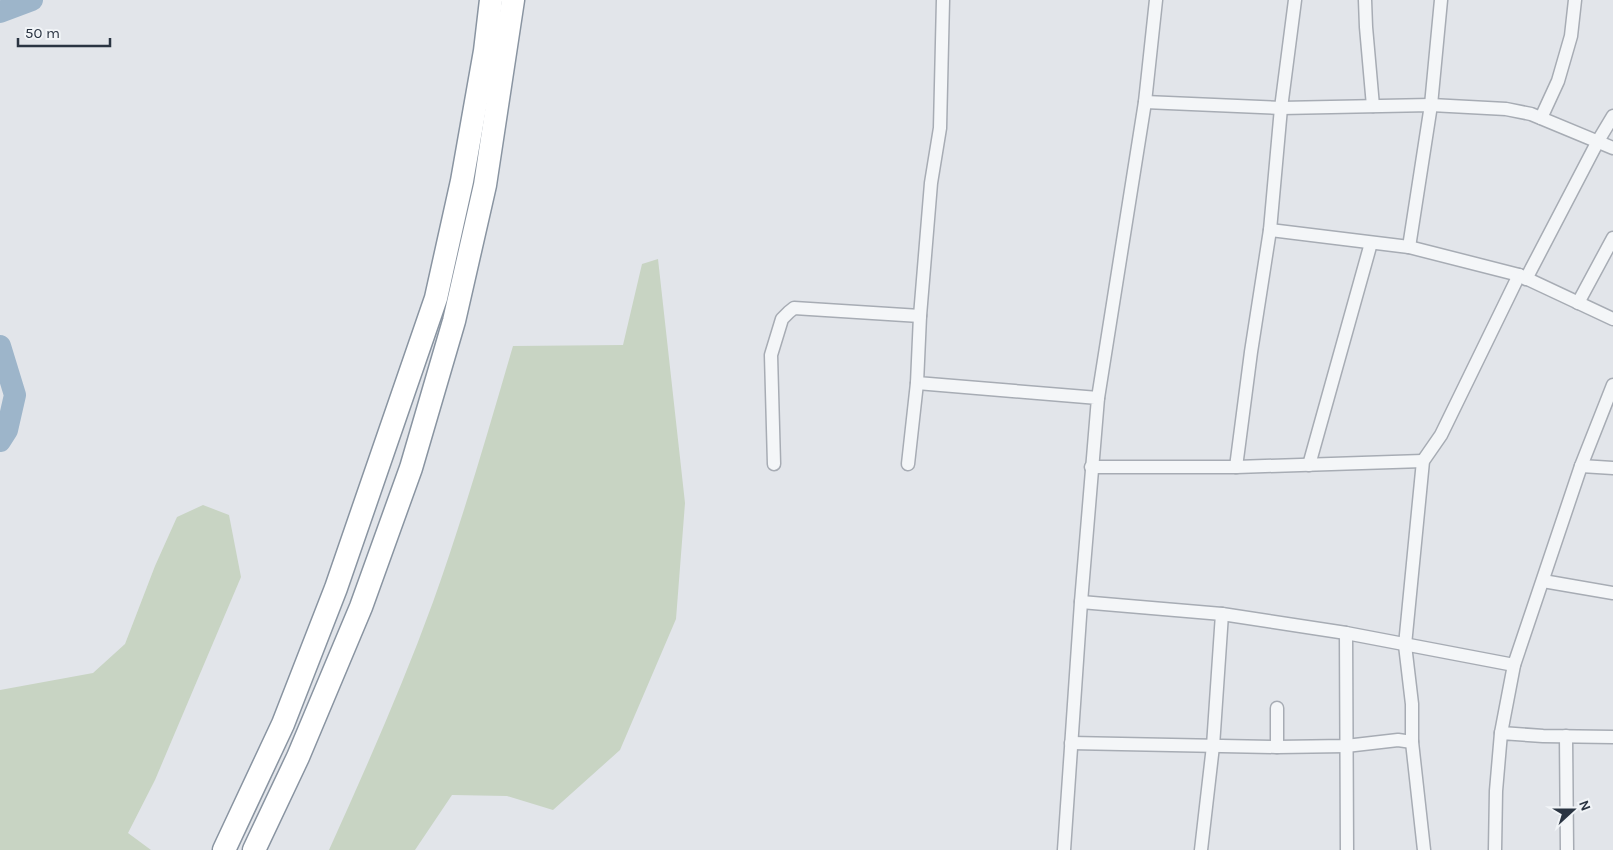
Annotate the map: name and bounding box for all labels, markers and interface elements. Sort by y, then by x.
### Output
scale bar [18,15,110,47]
text: 50 m [25,24,60,42]
north arrow [1548,785,1598,835]
text: N [1575,798,1594,813]

